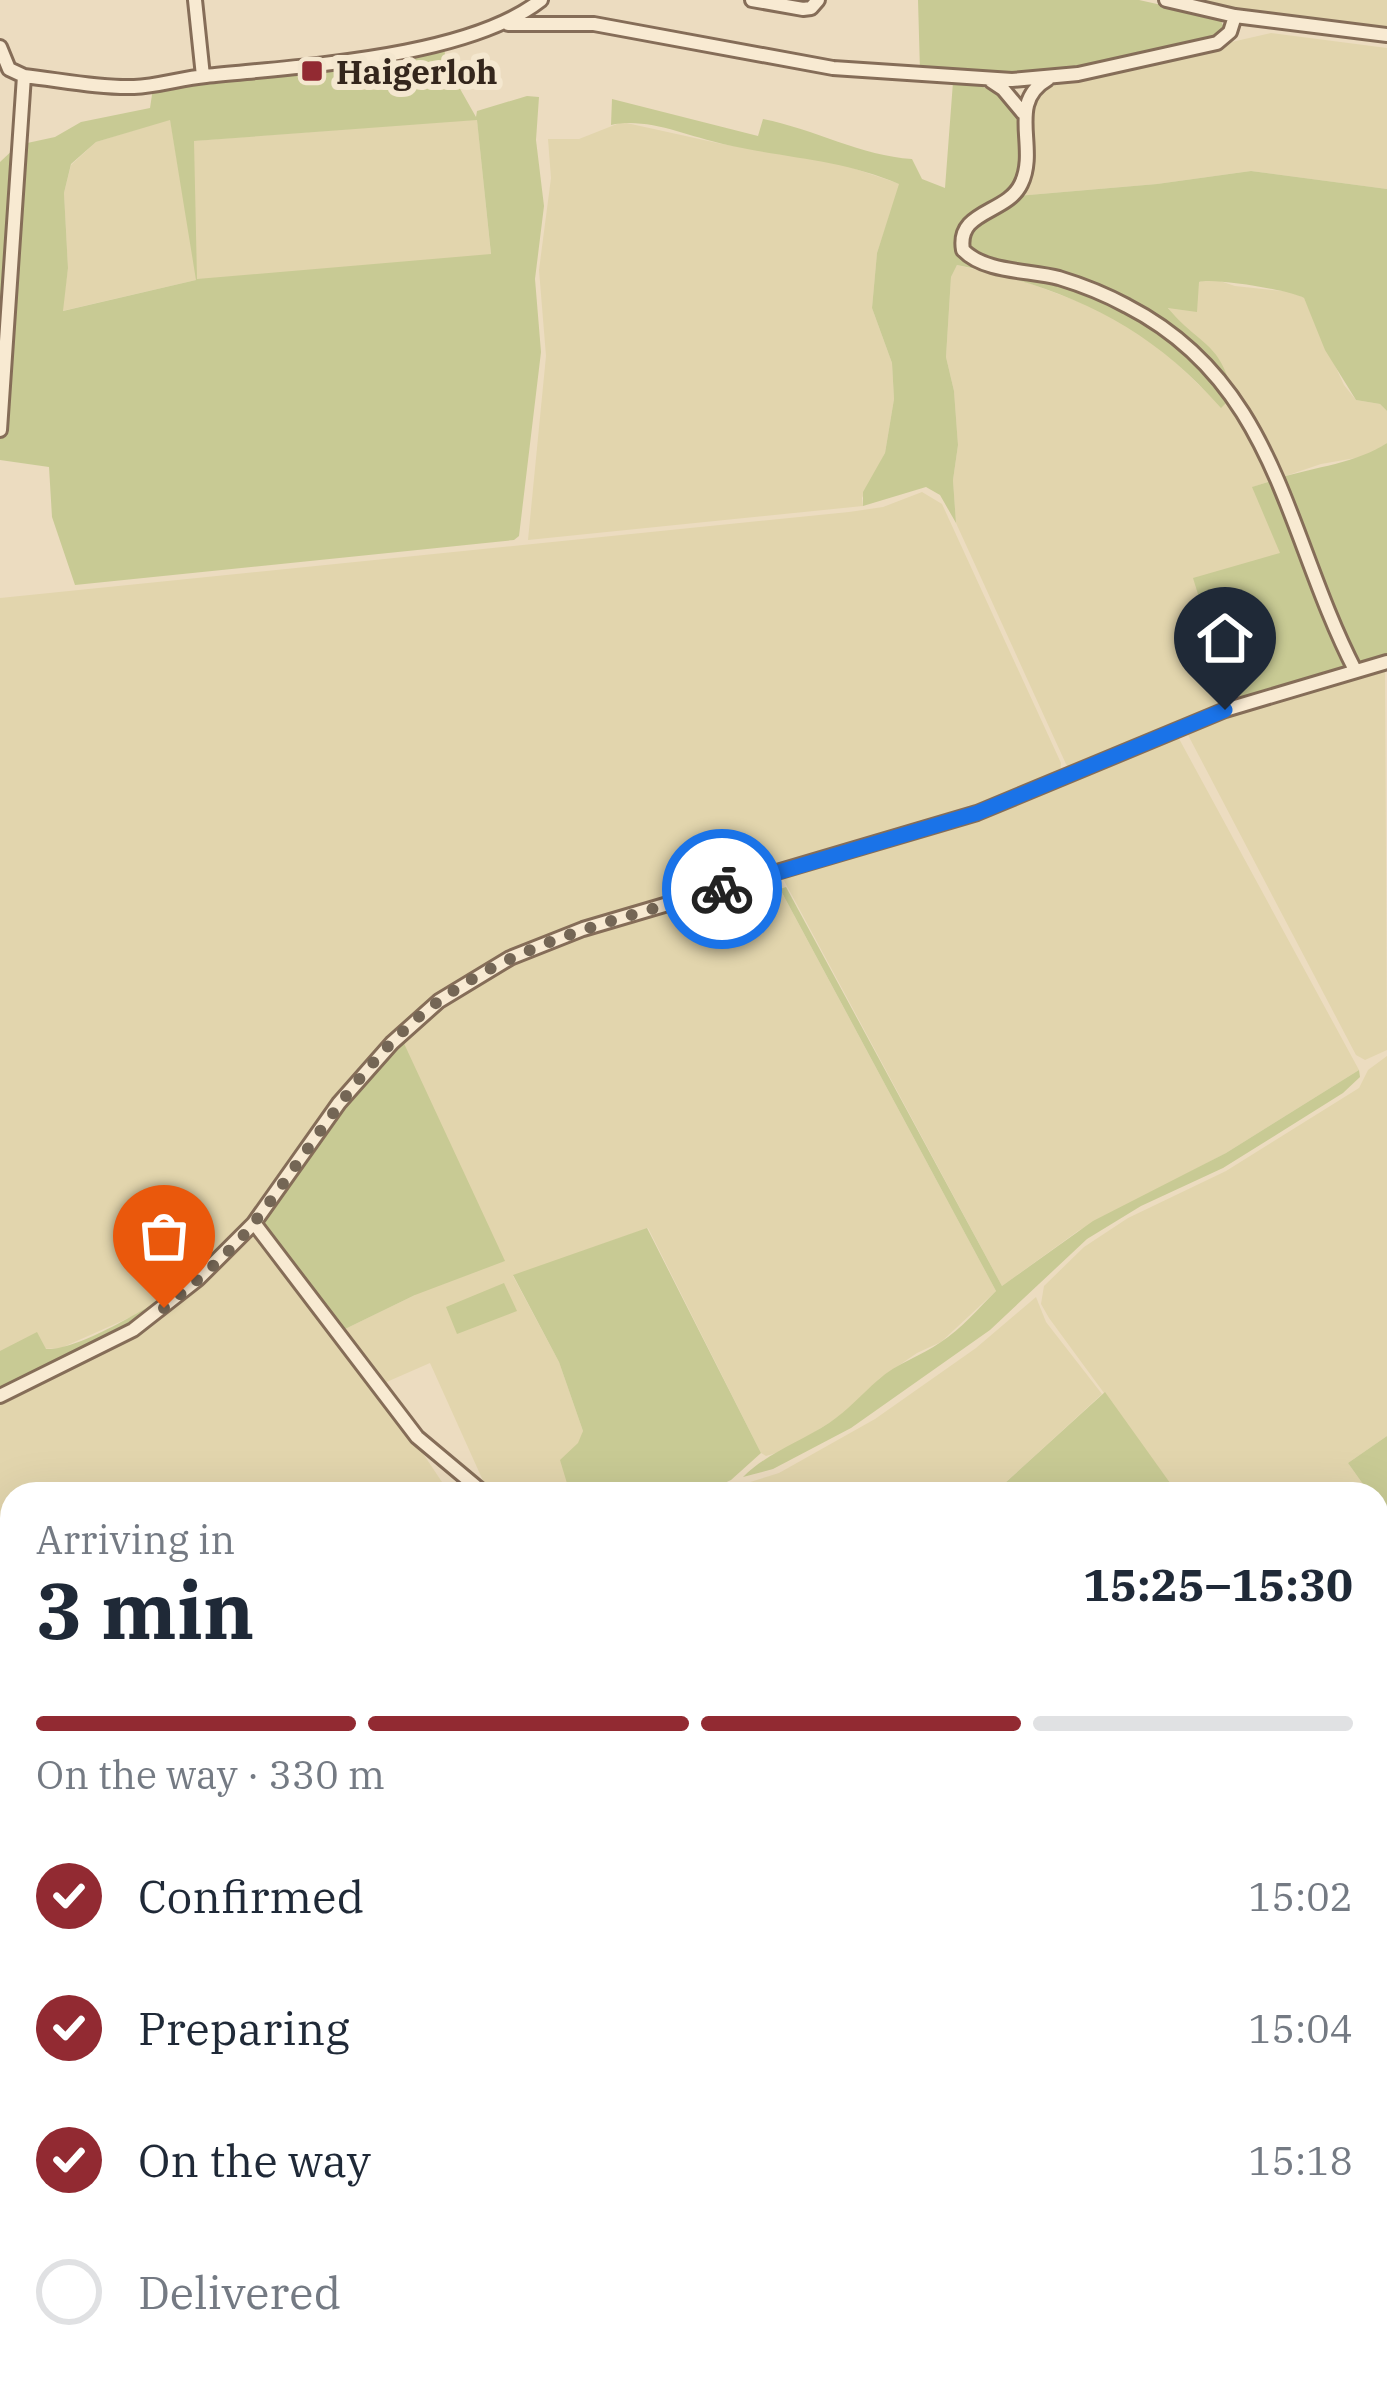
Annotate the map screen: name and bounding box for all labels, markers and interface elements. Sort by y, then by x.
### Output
place label: Haigerloh [336,50,498,93]
marker: Haigerloh [299,58,325,84]
pin [1174,587,1276,710]
icon: home [1192,605,1258,671]
courier [662,829,782,949]
icon: bike [689,856,755,922]
pin [113,1185,215,1308]
icon: bag [131,1203,197,1269]
text: Arriving in [36,1514,235,1565]
text: 15:25–15:30 [1083,1555,1353,1613]
text: 3 min [36,1559,254,1660]
text: On the way · 330 m [36,1749,385,1800]
icon: check [36,1863,102,1929]
text: Confirmed [138,1867,364,1925]
text: 15:02 [1248,1871,1353,1922]
icon: check [36,1995,102,2061]
text: Preparing [138,1999,350,2057]
text: 15:04 [1248,2003,1353,2054]
icon: check [36,2127,102,2193]
text: On the way [138,2131,371,2189]
text: 15:18 [1248,2135,1353,2186]
text: Delivered [138,2263,341,2321]

